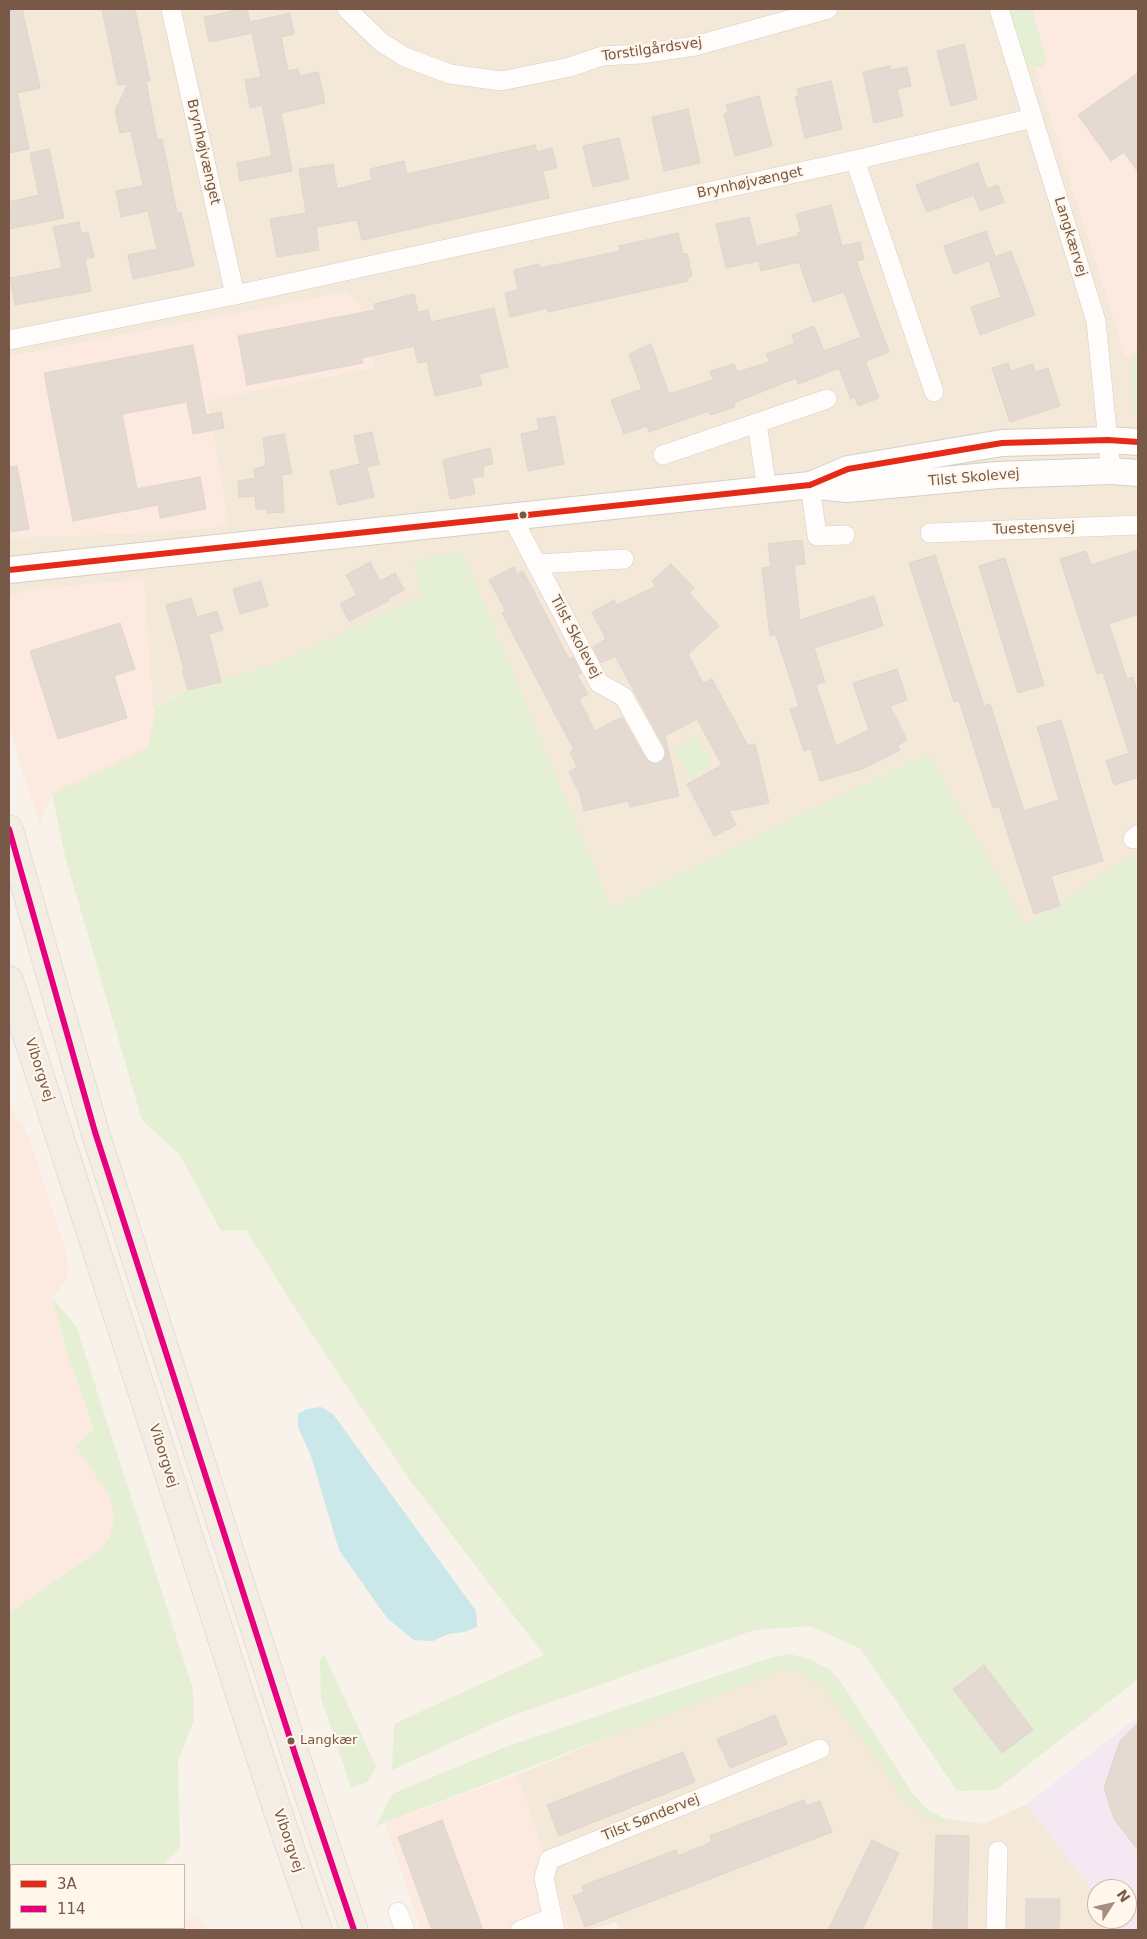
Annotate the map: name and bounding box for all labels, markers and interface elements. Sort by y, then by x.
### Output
street label: Torstilgårdsvej [601,35,703,65]
street label: Brynhøjvænget [183,98,223,206]
street label: Brynhøjvænget [696,164,804,202]
street label: Langkærvej [1050,195,1090,279]
street label: Tilst Skolevej [928,466,1020,490]
unlabelled marker [518,510,528,520]
street label: Tuestensvej [993,519,1075,539]
street label: Tilst Skolevej [546,593,604,681]
street label: Viborgvej [21,1036,57,1104]
street label: Viborgvej [145,1422,181,1490]
place label: Langkær [300,1733,357,1749]
marker: Langkær [286,1736,296,1746]
street label: Tilst Søndervej [600,1791,702,1845]
street label: Viborgvej [269,1807,307,1875]
legend [10,1864,185,1929]
text: 3A [57,1875,77,1893]
north arrow [1087,1879,1137,1929]
text: N [1114,1887,1133,1905]
text: 114 [57,1900,86,1918]

